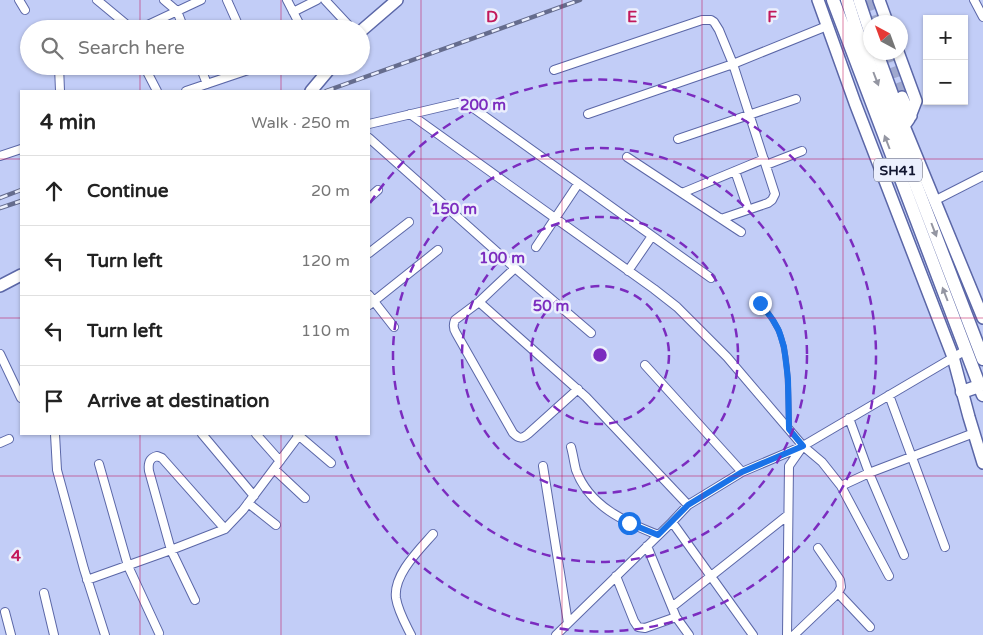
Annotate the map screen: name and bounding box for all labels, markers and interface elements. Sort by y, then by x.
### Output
text: D [486,7,498,27]
text: E [627,7,637,27]
text: F [767,7,777,27]
north arrow [863,15,908,60]
map controls [923,15,968,105]
button: + [923,15,968,60]
search box [20,20,370,75]
icon: search [38,34,66,62]
text: Search here [78,37,185,59]
button: − [923,60,968,105]
one-way arrow [872,72,880,87]
text: 200 m [460,96,506,114]
text: 4 min [40,110,96,135]
text: Walk · 250 m [251,113,350,133]
one-way arrow [883,134,891,149]
road number: SH41 [874,158,922,182]
icon: ahead [40,177,68,205]
text: Continue [87,180,169,202]
text: 20 m [311,181,350,201]
text: 150 m [431,200,477,218]
one-way arrow [931,223,938,238]
icon: left [40,247,68,275]
text: 100 m [479,249,525,267]
text: Turn left [87,250,163,272]
text: 120 m [301,251,350,271]
one-way arrow [941,286,949,301]
route end [749,292,772,315]
text: 50 m [533,297,569,315]
icon: left [40,317,68,345]
text: Turn left [87,320,163,342]
text: 110 m [301,321,350,341]
centre of rings [591,346,609,364]
icon: arrive [40,387,68,415]
text: Arrive at destination [87,390,270,412]
route start [618,512,641,535]
text: 4 [11,546,21,566]

